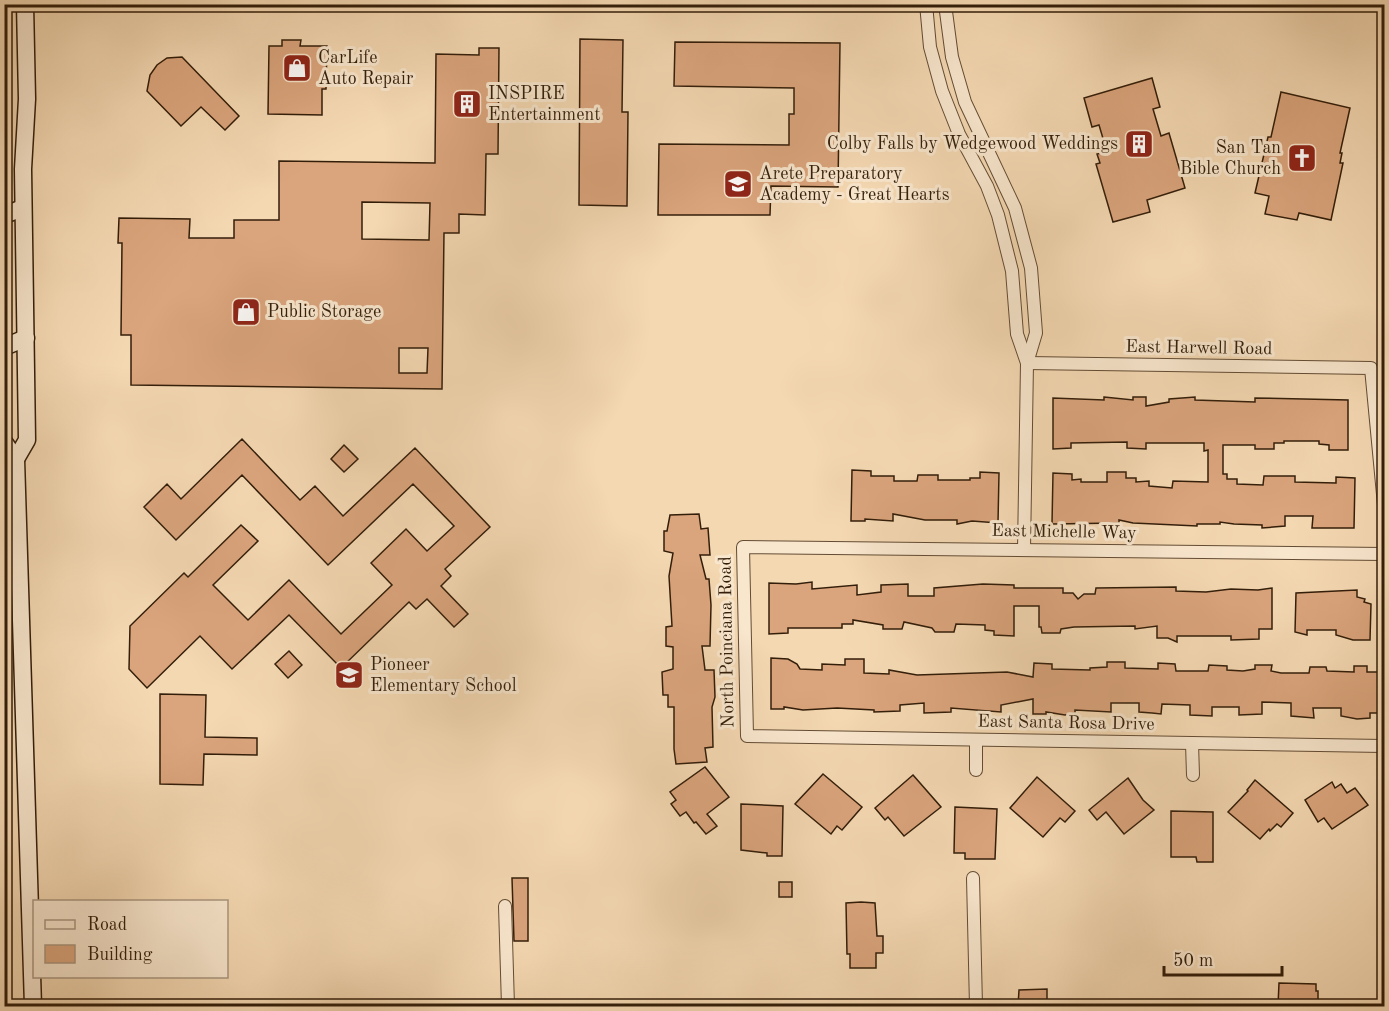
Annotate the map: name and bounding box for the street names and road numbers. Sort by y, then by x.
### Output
street label: East Harwell Road [1125,338,1273,358]
street label: East Michelle Way [991,522,1137,542]
street label: North Poinciana Road [717,556,737,728]
street label: East Santa Rosa Drive [977,712,1155,734]

